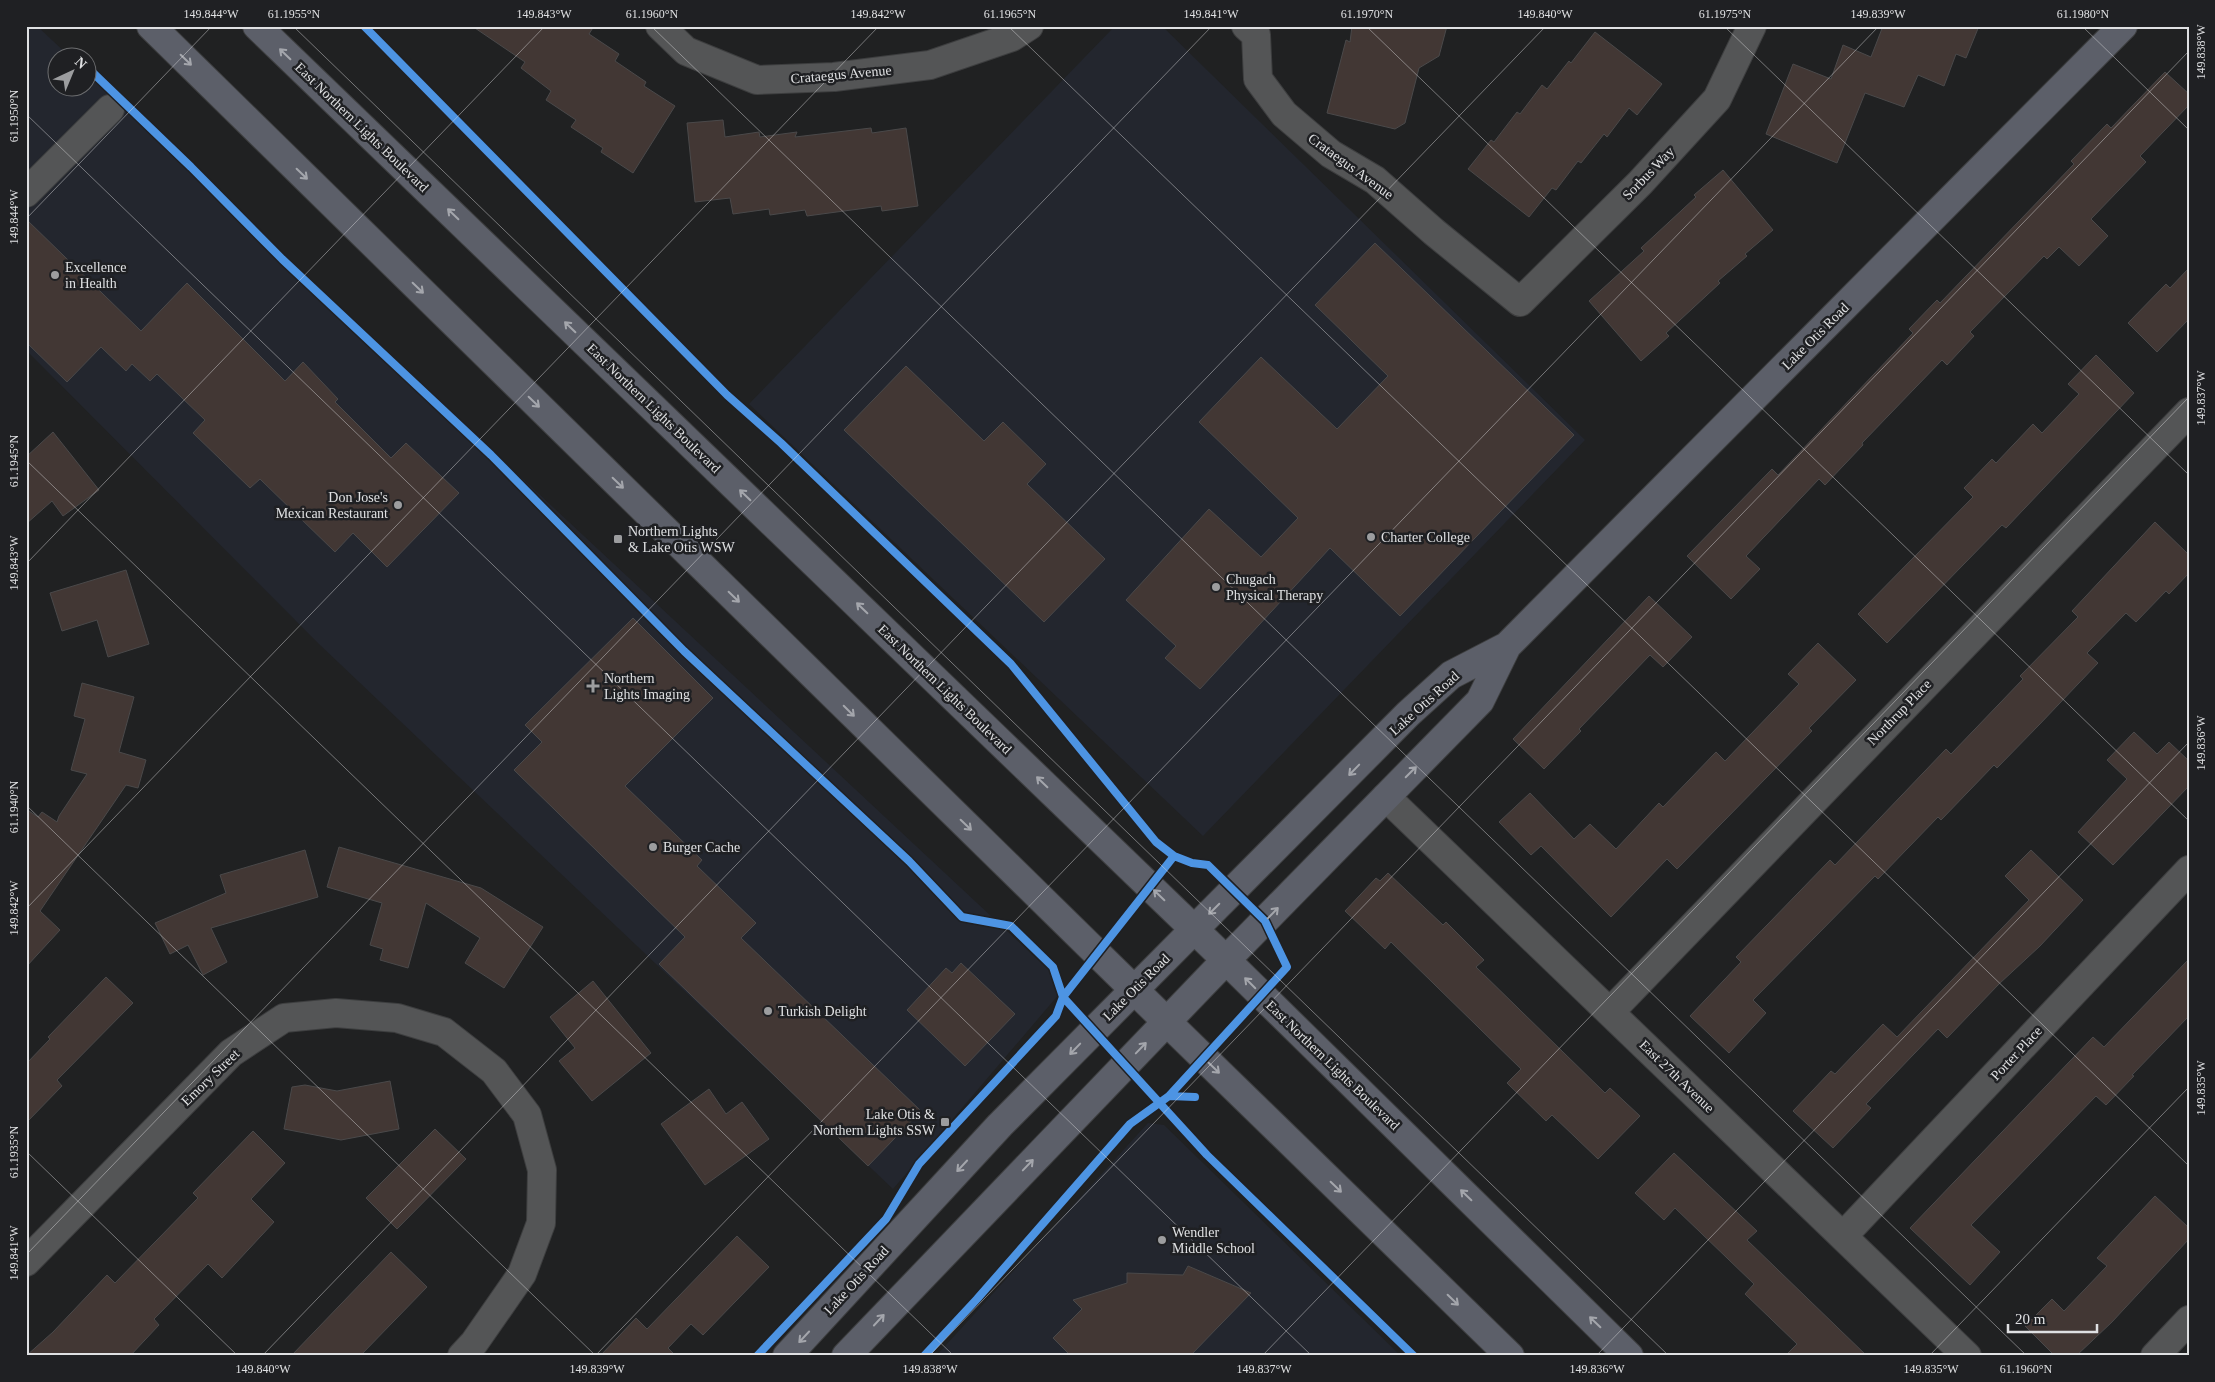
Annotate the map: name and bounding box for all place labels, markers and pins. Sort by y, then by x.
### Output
place label: Excellence in Health [65,260,126,291]
marker: Excellence in Health [49,269,61,281]
place label: Don Jose's Mexican Restaurant [276,490,388,521]
marker: Don Jose's Mexican Restaurant [392,499,404,511]
place label: Northern Lights & Lake Otis WSW [628,524,735,555]
place label: Charter College [1381,530,1470,545]
marker: Charter College [1365,531,1377,543]
marker: Northern Lights & Lake Otis WSW [612,533,624,545]
place label: Chugach Physical Therapy [1226,572,1323,603]
marker: Chugach Physical Therapy [1210,581,1222,593]
place label: Northern Lights Imaging [604,671,690,702]
marker: Northern Lights Imaging [586,679,600,693]
place label: Burger Cache [663,840,740,855]
marker: Burger Cache [647,841,659,853]
place label: Turkish Delight [778,1004,867,1019]
marker: Turkish Delight [762,1005,774,1017]
place label: Lake Otis & Northern Lights SSW [813,1107,936,1138]
marker: Lake Otis & Northern Lights SSW [939,1116,951,1128]
place label: Wendler Middle School [1172,1225,1255,1256]
marker: Wendler Middle School [1156,1234,1168,1246]

